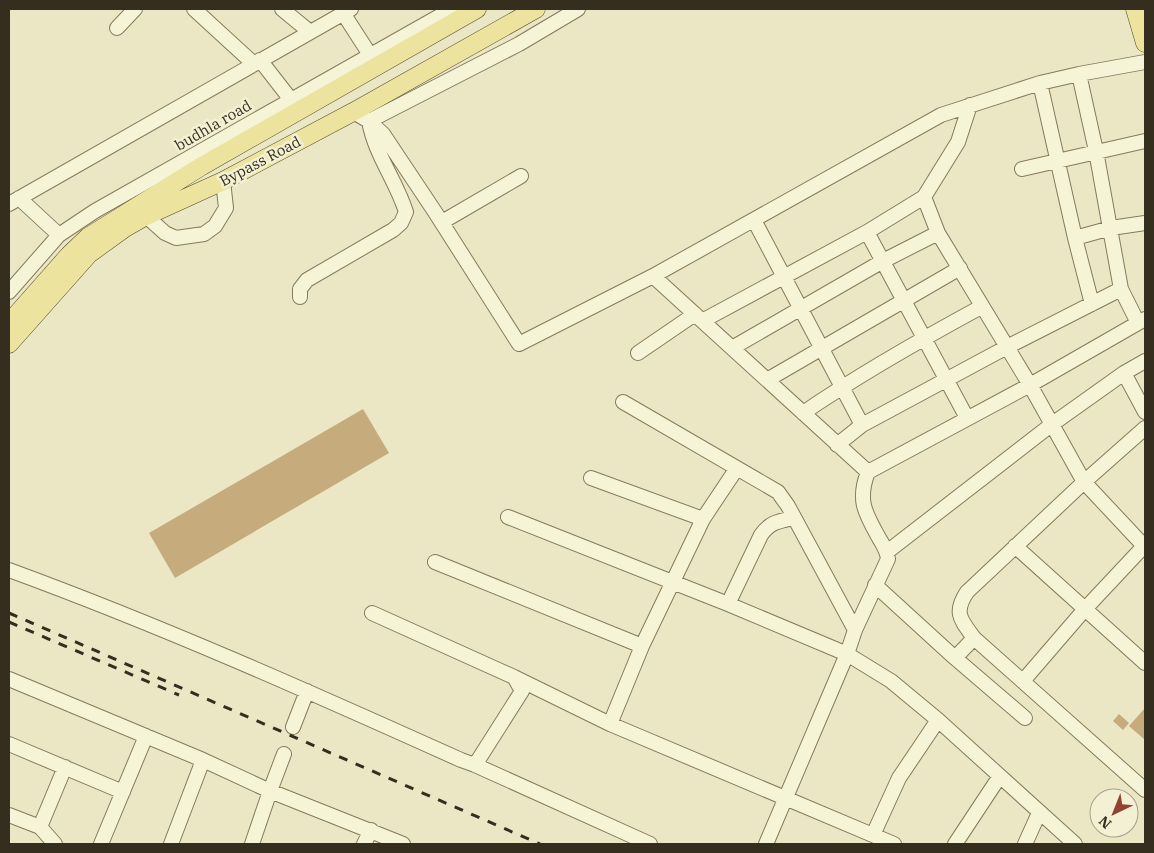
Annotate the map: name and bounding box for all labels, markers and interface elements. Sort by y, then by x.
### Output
street label: budhla road [171,95,255,155]
street label: Bypass Road [216,132,304,190]
north arrow [1089,788,1139,838]
text: N [1095,812,1115,833]

